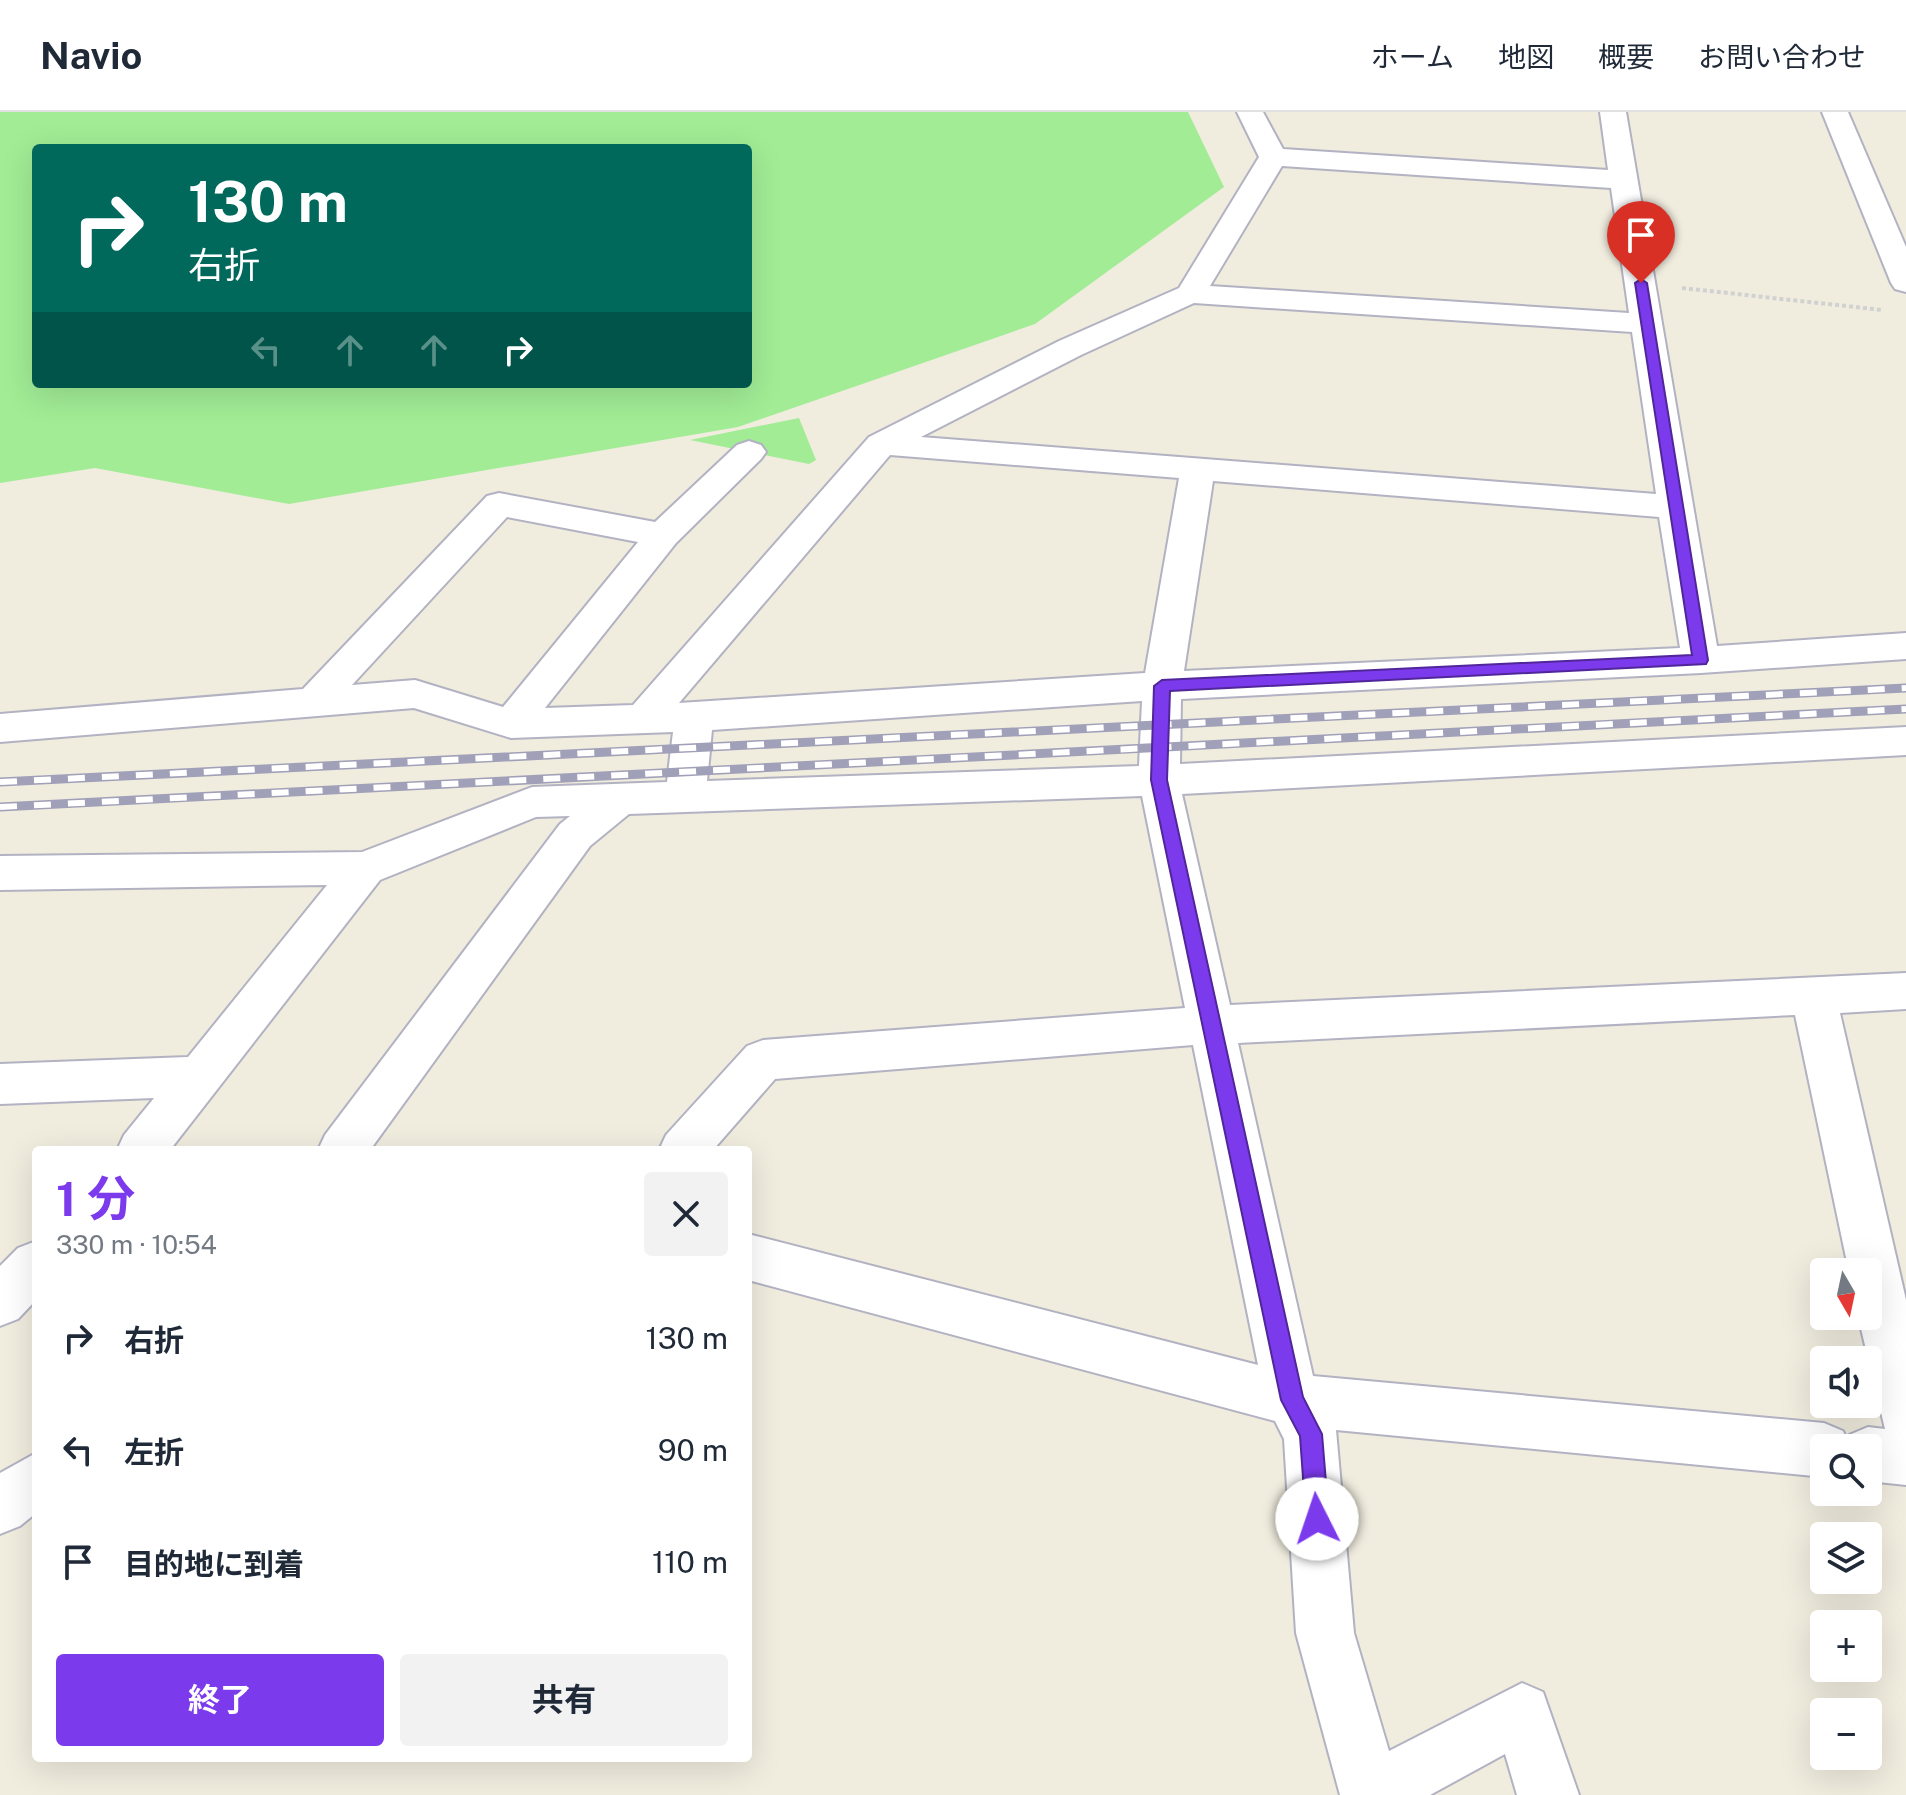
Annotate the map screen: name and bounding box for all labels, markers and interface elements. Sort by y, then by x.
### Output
text: Navio [40,33,142,78]
text: ホーム [1371,40,1454,73]
text: 地図 [1498,40,1554,73]
text: 概要 [1598,40,1654,73]
text: お問い合わせ [1698,40,1866,73]
text: 130 m [188,169,348,235]
icon: right [56,176,160,280]
pin [1607,201,1675,283]
icon: arrive [1619,213,1663,257]
text: 右折 [188,244,260,286]
icon: left [244,328,288,372]
icon: ahead [328,328,372,372]
icon: ahead [412,328,456,372]
icon: right [496,328,540,372]
text: 1 分 [56,1170,135,1227]
button: close [644,1172,728,1256]
text: 330 m · 10:54 [56,1229,217,1260]
north arrow [1810,1258,1882,1330]
map controls [1810,1258,1882,1770]
icon: right [56,1316,100,1360]
text: 130 m [645,1320,728,1356]
text: 右折 [124,1322,184,1358]
button: sound [1810,1346,1882,1418]
icon: left [56,1428,100,1472]
text: 90 m [658,1432,728,1468]
text: 左折 [124,1434,184,1470]
button: search [1810,1434,1882,1506]
position arrow [1275,1477,1359,1561]
button: layers [1810,1522,1882,1594]
icon: arrive [56,1540,100,1584]
text: 110 m [652,1544,728,1580]
text: 目的地に到着 [124,1546,304,1582]
button: + [1810,1610,1882,1682]
button: 終了 [56,1654,384,1746]
button: 共有 [400,1654,728,1746]
button: − [1810,1698,1882,1770]

